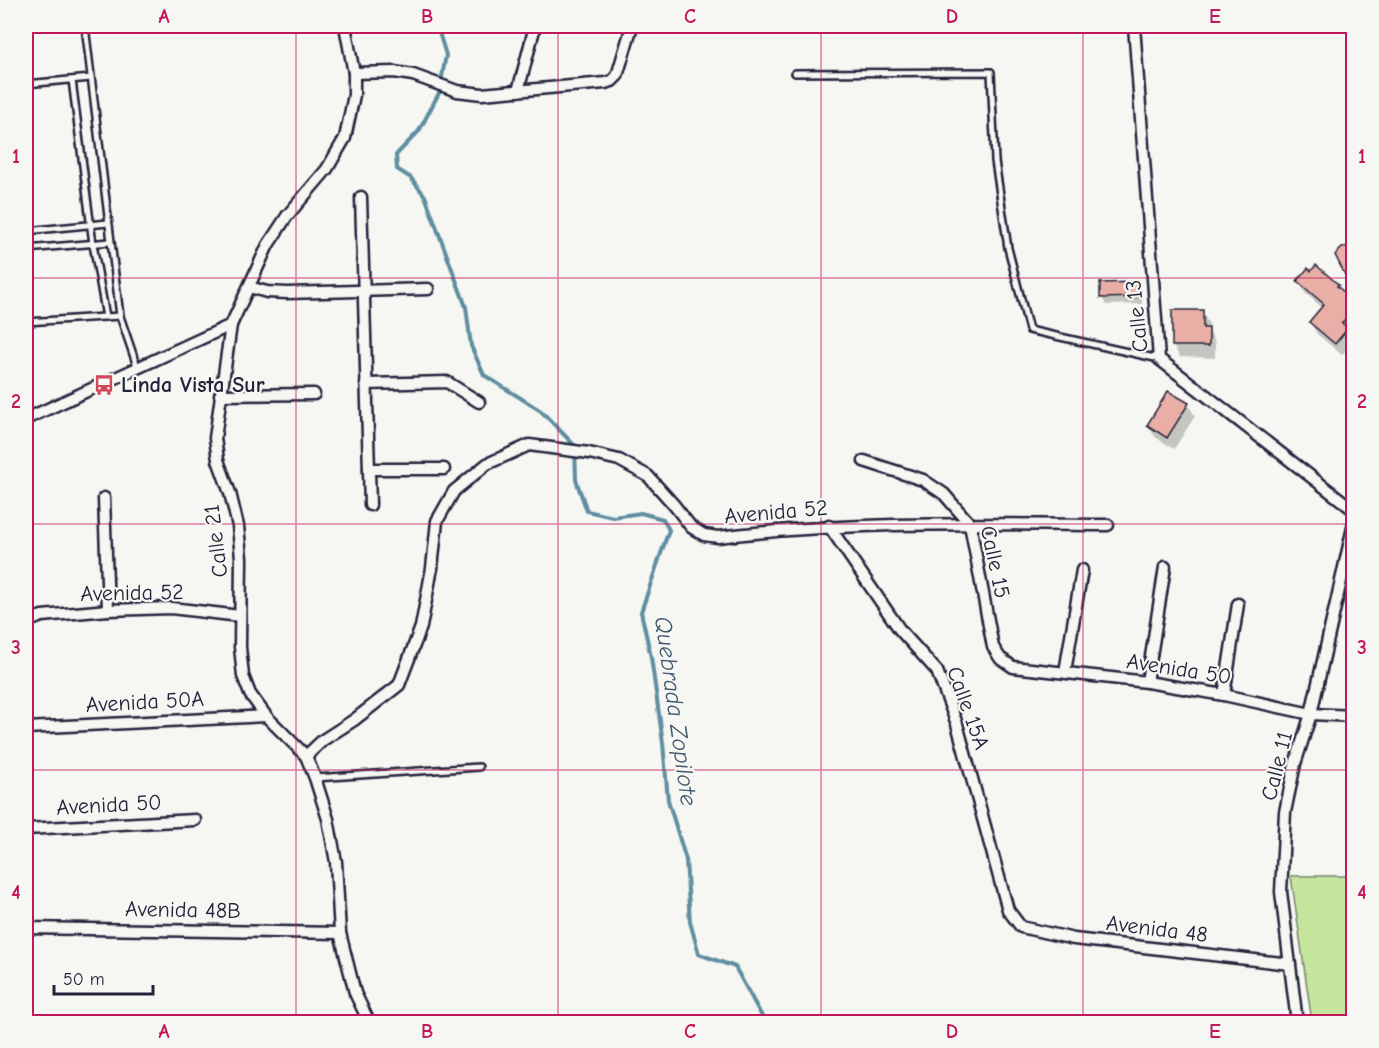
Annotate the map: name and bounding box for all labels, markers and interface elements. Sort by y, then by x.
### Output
text: A [158,5,170,28]
text: B [421,5,433,28]
text: C [684,5,696,28]
text: D [946,5,958,28]
text: E [1209,5,1221,28]
text: 1 [12,145,20,168]
text: 1 [1358,145,1366,168]
street label: Calle 13 [1120,278,1154,354]
place label: Linda Vista Sur [121,372,265,398]
bus stop icon: Linda Vista Sur [92,373,116,397]
text: 2 [11,390,21,413]
text: 2 [1357,390,1367,413]
street label: Avenida 52 [723,495,829,529]
street label: Calle 21 [199,503,233,579]
street label: Calle 15 [975,523,1015,601]
street label: Avenida 52 [80,579,184,607]
water label: Quebrada Zopilote [649,615,703,807]
text: 3 [11,636,21,659]
text: 3 [1357,636,1367,659]
street label: Avenida 50 [1125,648,1233,690]
street label: Calle 15A [941,663,995,753]
street label: Avenida 50A [85,686,205,718]
street label: Calle 11 [1256,729,1298,803]
street label: Avenida 50 [56,789,162,821]
text: 4 [11,881,21,904]
text: 4 [1357,881,1367,904]
street label: Avenida 48B [125,896,241,924]
street label: Avenida 48 [1105,910,1209,948]
scale bar [54,958,153,996]
text: 50 m [63,969,105,990]
text: A [158,1020,170,1043]
text: B [421,1020,433,1043]
text: C [684,1020,696,1043]
text: D [946,1020,958,1043]
text: E [1209,1020,1221,1043]

